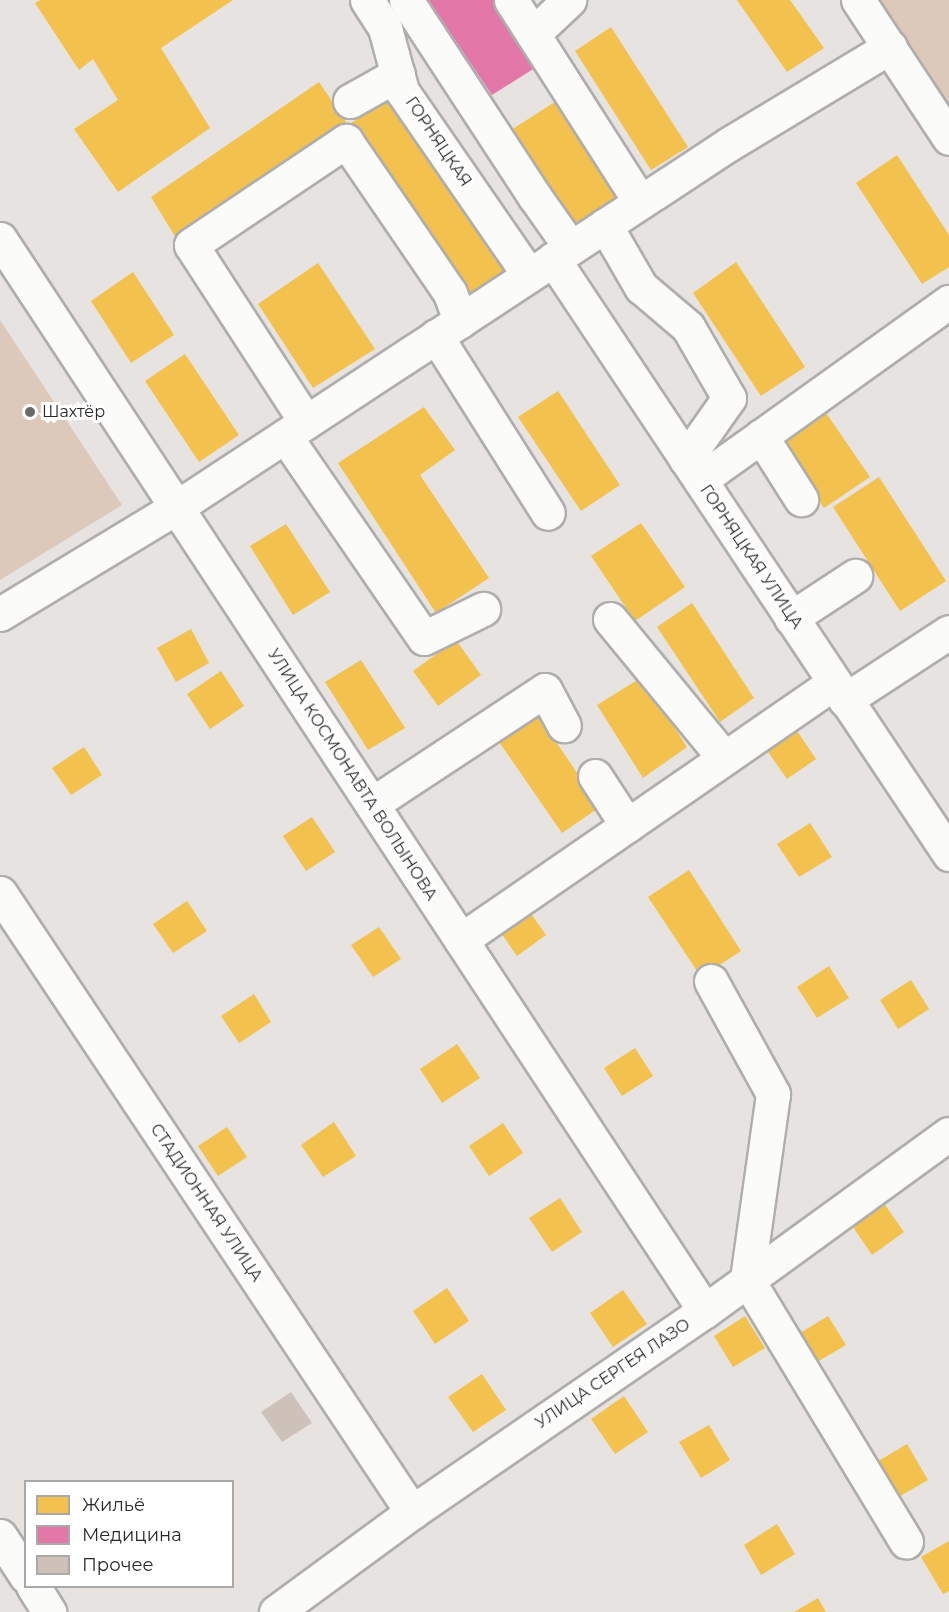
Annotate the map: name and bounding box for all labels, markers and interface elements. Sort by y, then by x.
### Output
street label: ГОРНЯЦКАЯ [401,94,475,190]
place label: Шахтёр [42,402,105,422]
marker: Шахтёр [23,405,37,419]
street label: ГОРНЯЦКАЯ УЛИЦА [696,481,806,633]
street label: УЛИЦА КОСМОНАВТА ВОЛЫНОВА [263,646,441,904]
street label: СТАДИОННАЯ УЛИЦА [146,1120,266,1286]
street label: УЛИЦА СЕРГЕЯ ЛАЗО [532,1315,694,1433]
legend [24,1480,234,1588]
text: Жильё [82,1494,145,1516]
text: Медицина [82,1524,182,1546]
text: Прочее [82,1554,154,1576]

